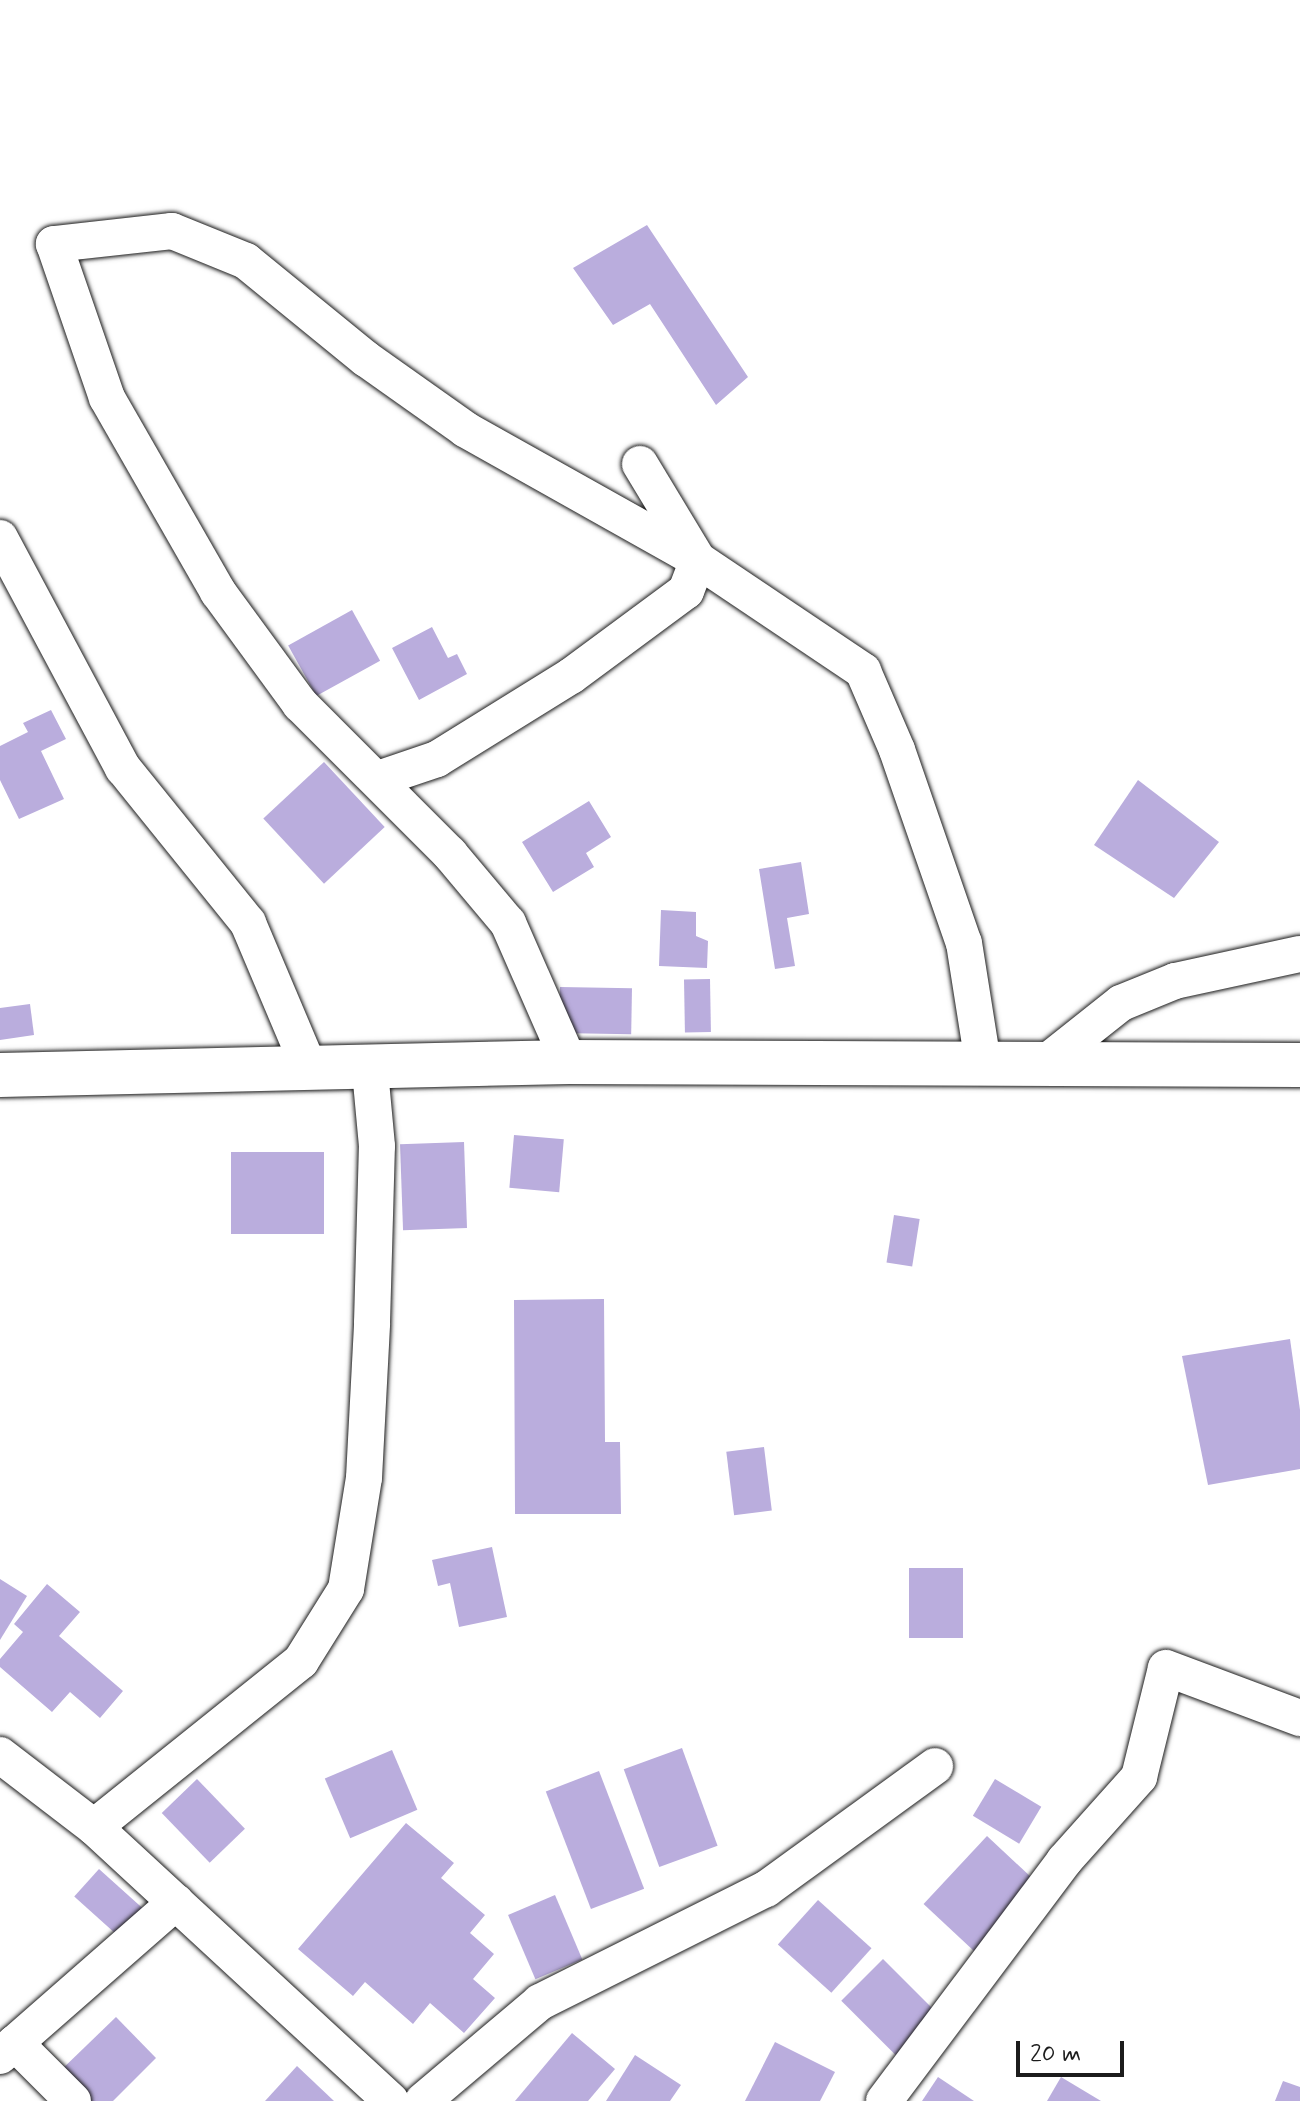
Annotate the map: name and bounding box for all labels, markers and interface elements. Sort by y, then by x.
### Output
scale bar [1020,2025,1128,2075]
text: 20 m [1030,2039,1081,2070]

